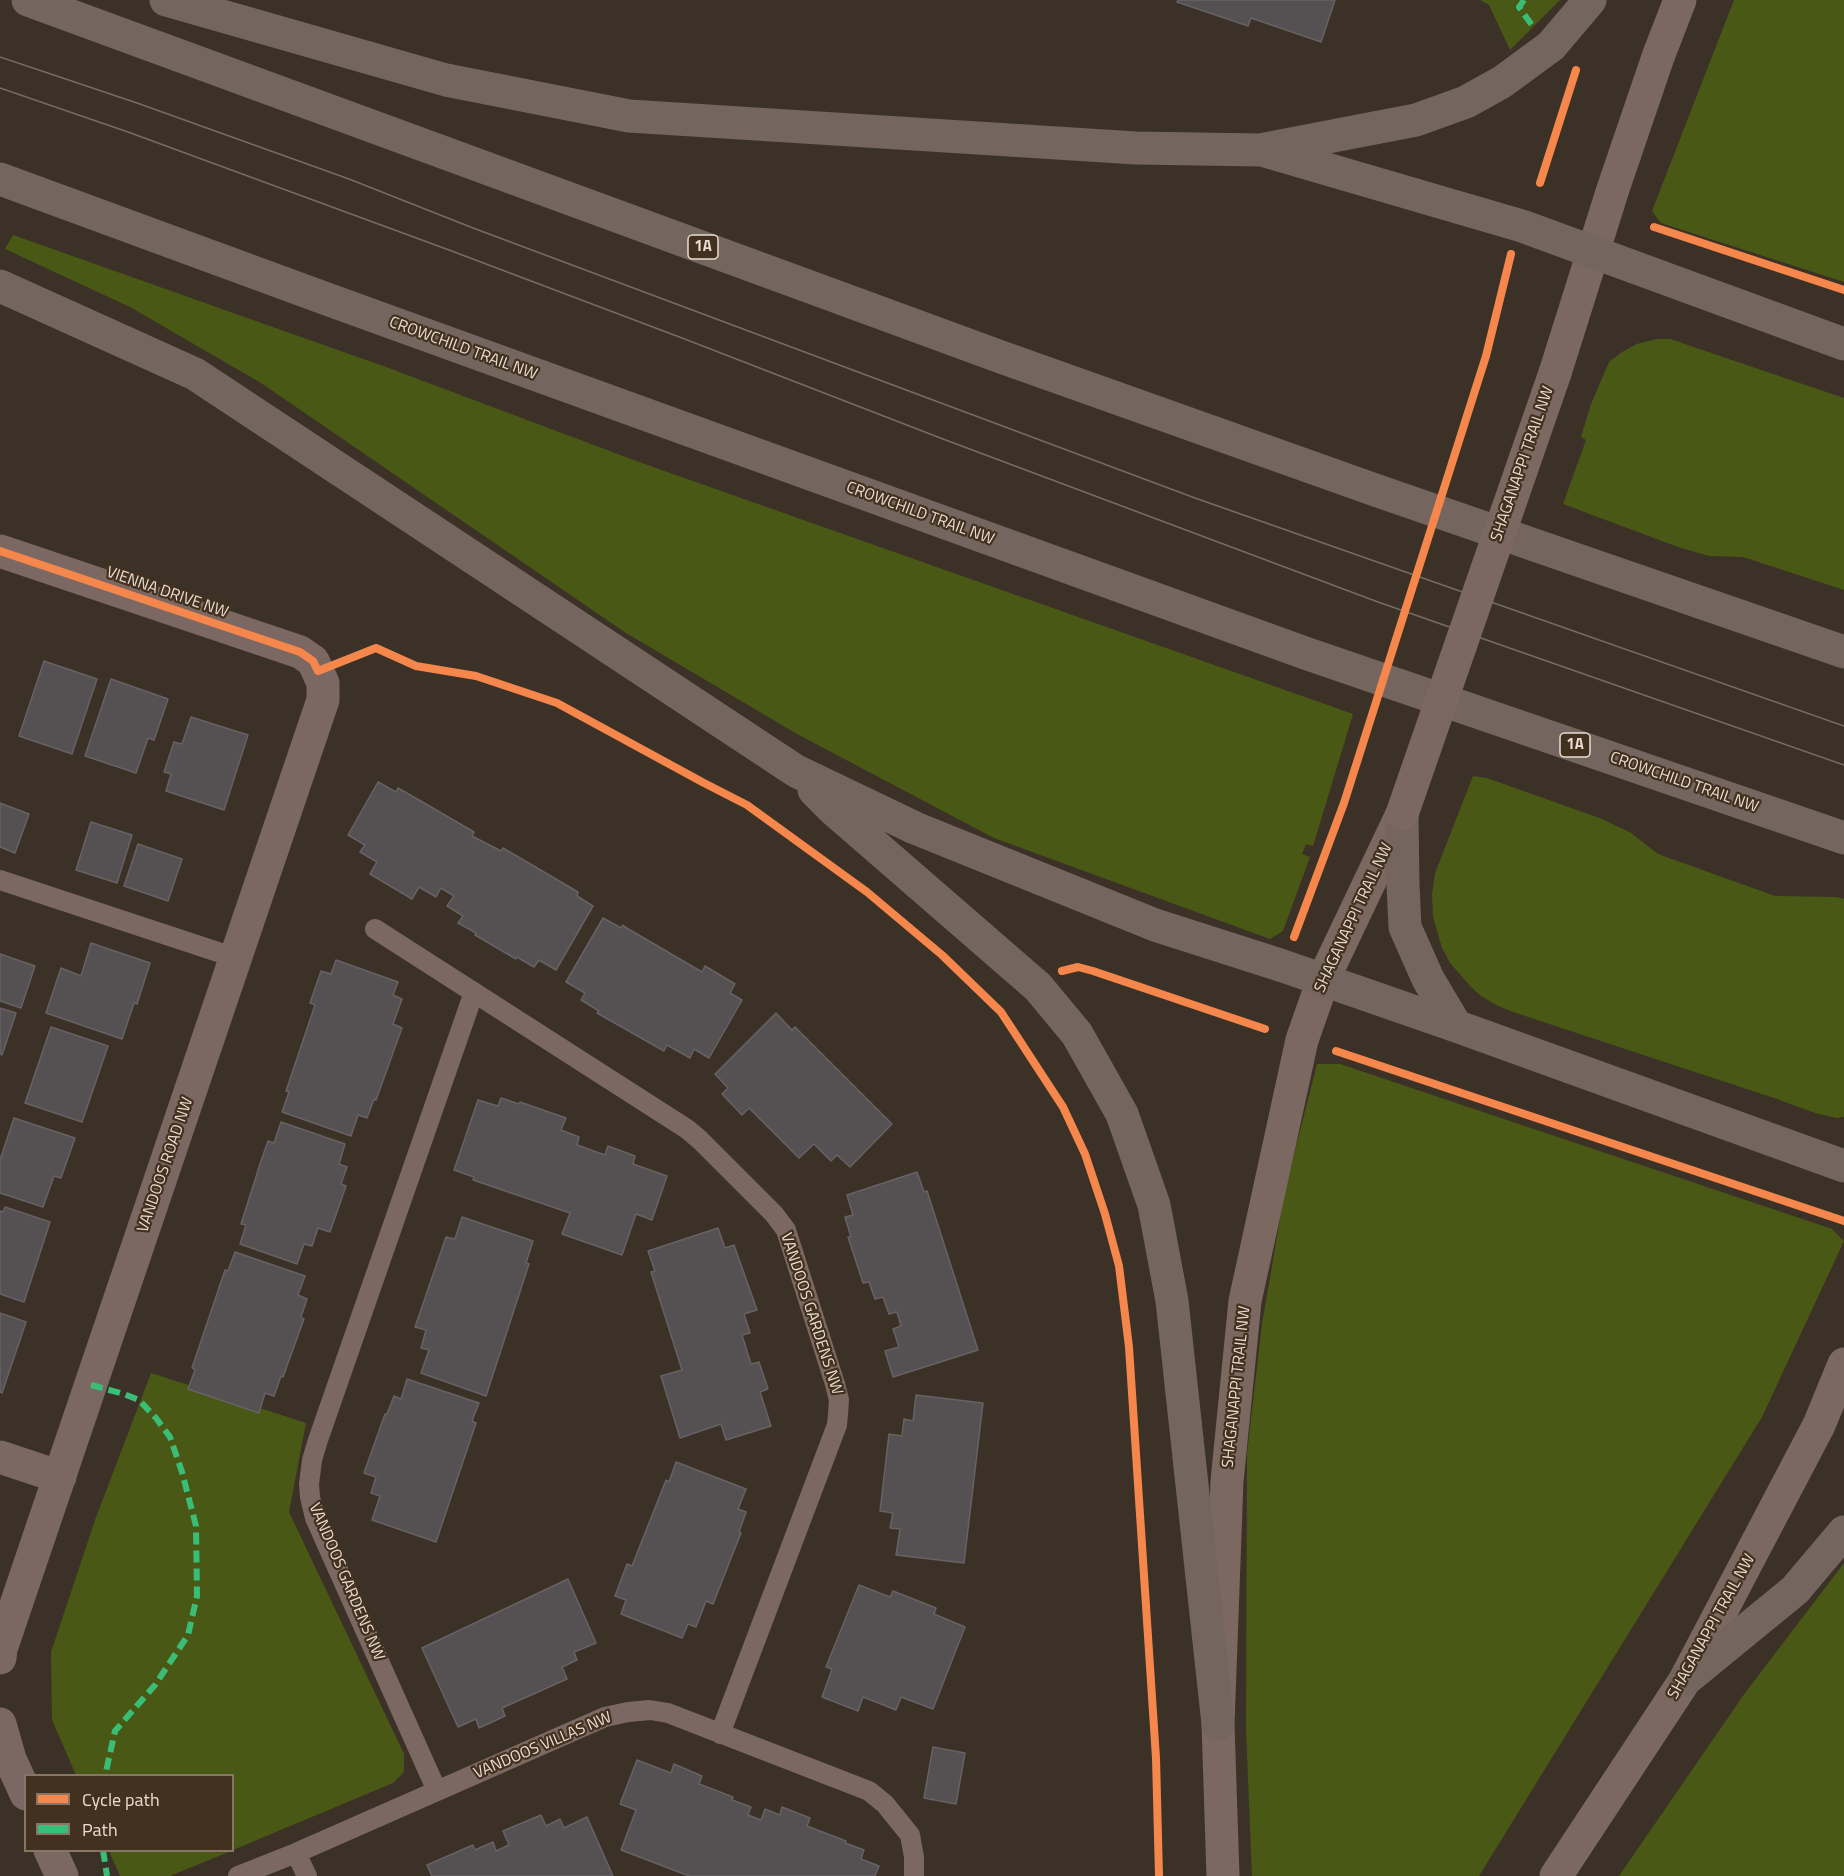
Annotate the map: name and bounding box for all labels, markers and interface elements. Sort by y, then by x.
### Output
road number: 1A [688,235,718,259]
street label: CROWCHILD TRAIL NW [386,313,540,385]
street label: SHAGANAPPI TRAIL NW [1487,384,1559,544]
street label: CROWCHILD TRAIL NW [843,478,997,550]
street label: VIENNA DRIVE NW [104,563,230,623]
road number: 1A [1560,733,1590,757]
street label: CROWCHILD TRAIL NW [1607,749,1761,817]
street label: SHAGANAPPI TRAIL NW [1311,840,1397,996]
street label: VANDOOS ROAD NW [134,1095,198,1235]
street label: VANDOOS GARDENS NW [776,1231,846,1397]
street label: SHAGANAPPI TRAIL NW [1219,1305,1255,1469]
street label: VANDOOS GARDENS NW [304,1500,388,1664]
street label: SHAGANAPPI TRAIL NW [1664,1551,1760,1703]
street label: VANDOOS VILLAS NW [471,1708,615,1784]
legend [24,1774,234,1852]
text: Cycle path [82,1786,160,1813]
text: Path [82,1816,118,1843]

